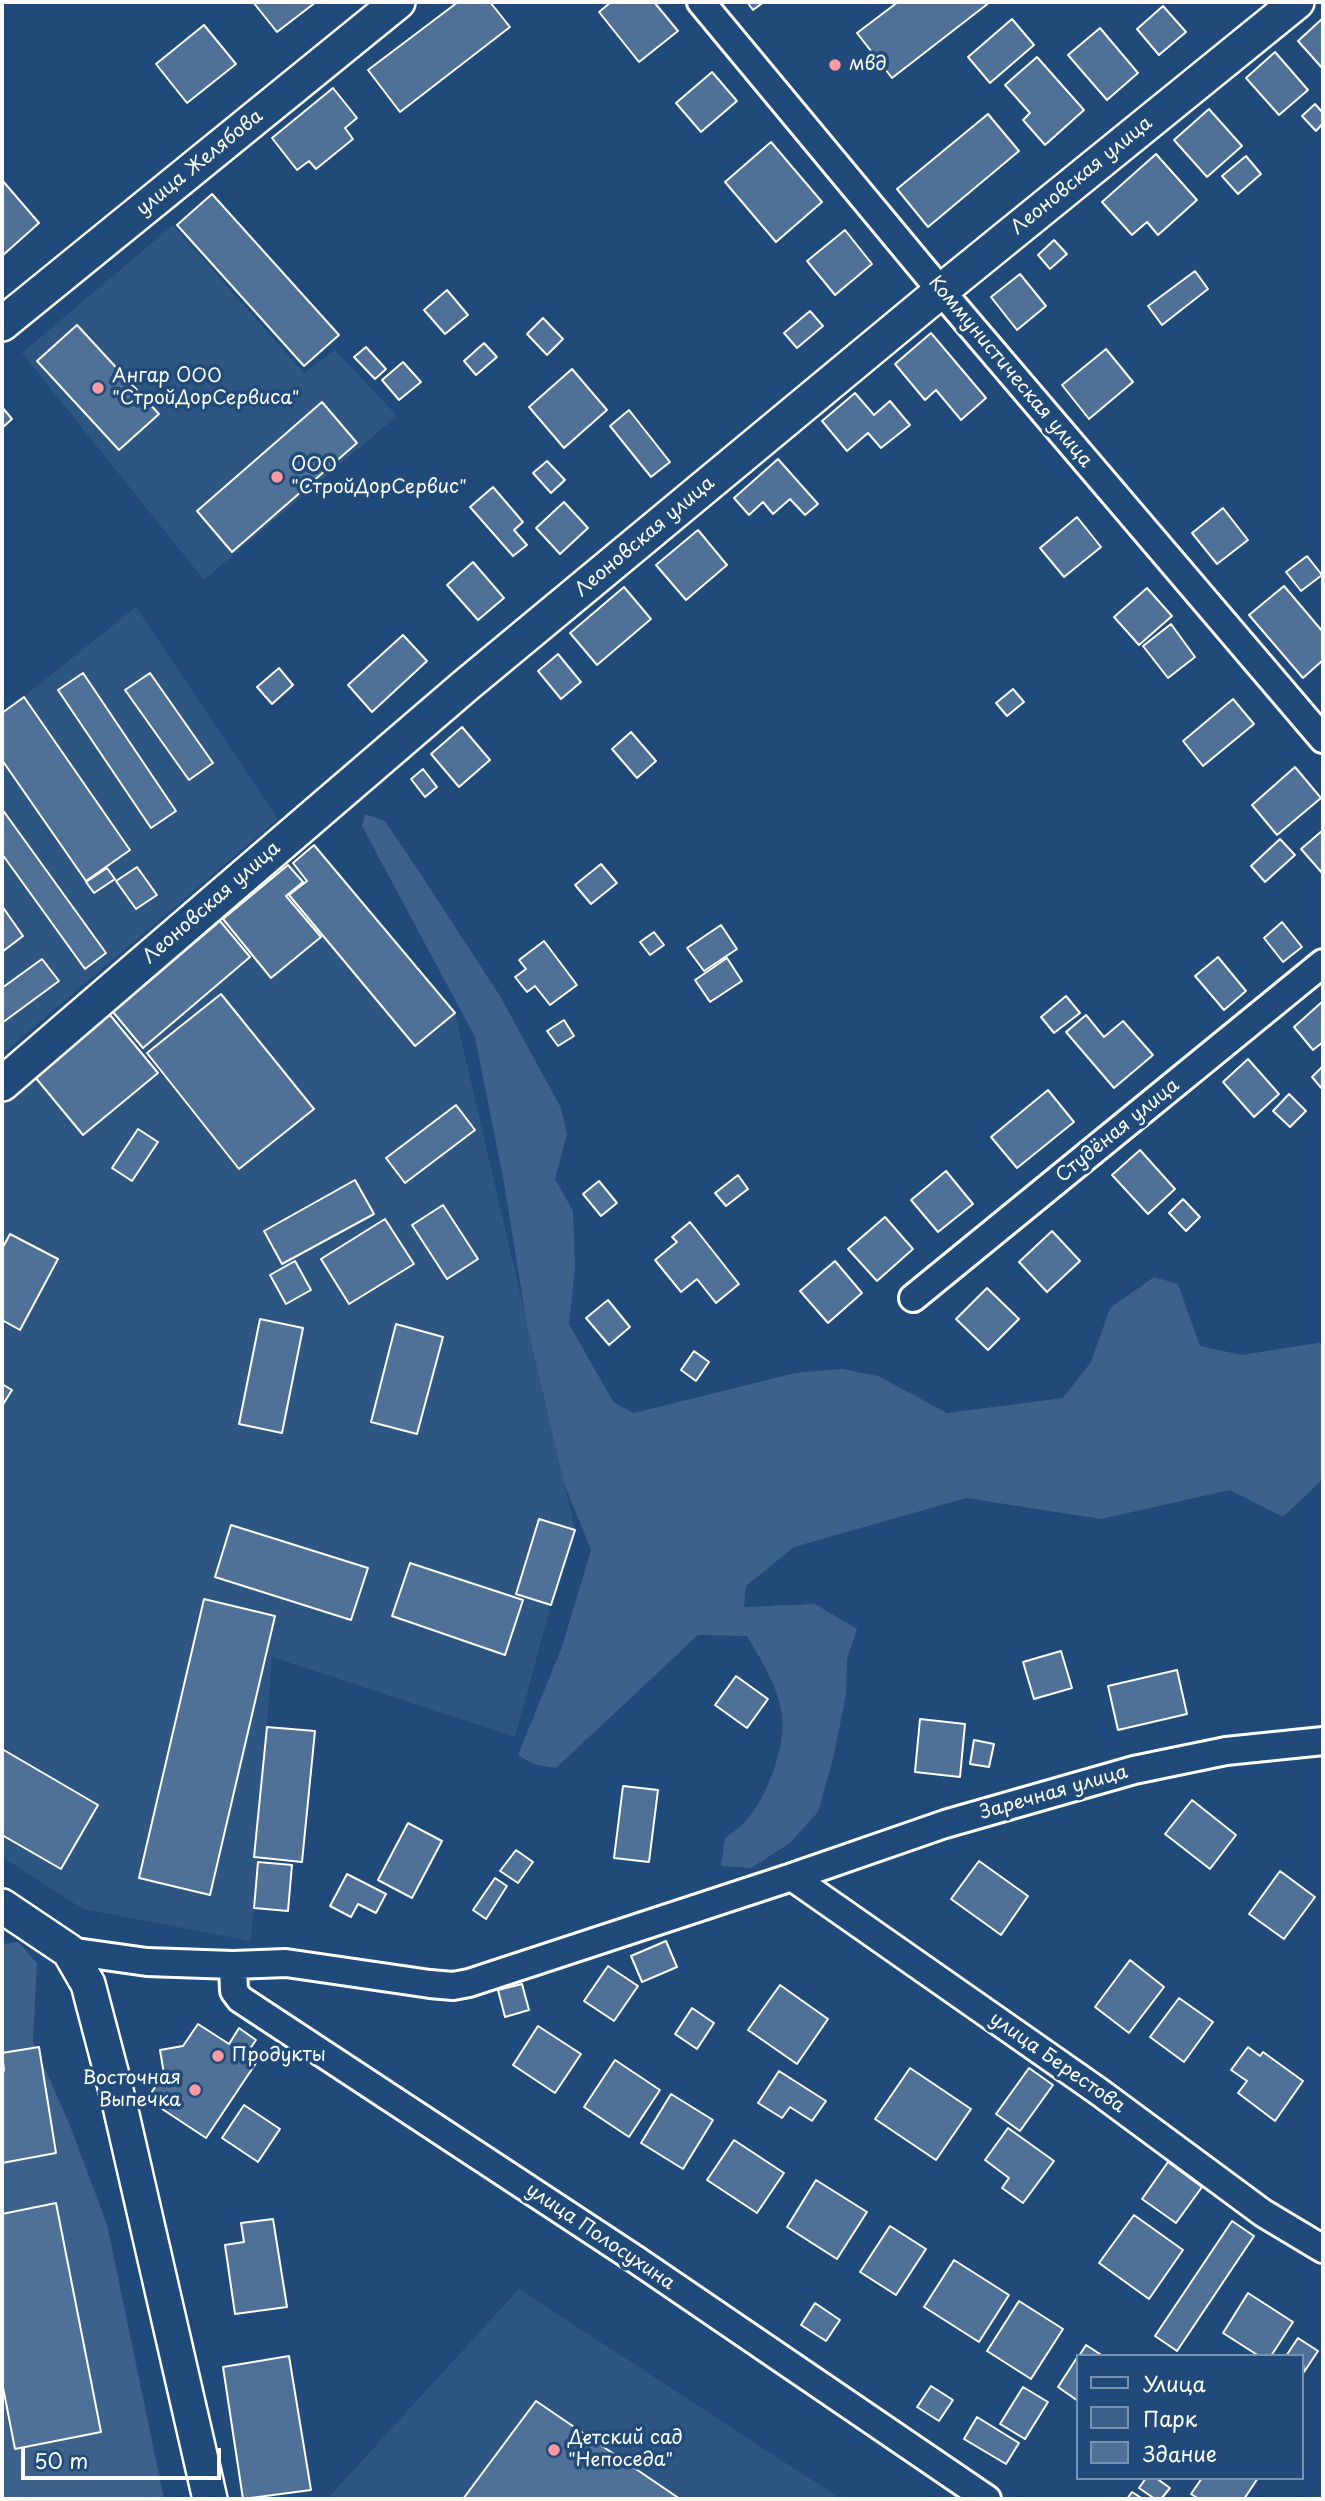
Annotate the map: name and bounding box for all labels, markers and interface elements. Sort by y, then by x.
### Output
place label: мвд [849,54,887,76]
marker: мвд [827,57,843,73]
street label: улица Желябова [132,105,268,221]
street label: Леоновская улица [1007,112,1157,240]
street label: Коммунистическая улица [923,272,1097,472]
place label: Ангар ООО "СтройДорСервиса" [112,366,299,410]
marker: Ангар ООО "СтройДорСервиса" [90,380,106,396]
place label: ООО "СтройДорСервис" [291,455,467,499]
marker: ООО "СтройДорСервис" [269,469,285,485]
street label: Леоновская улица [571,472,719,602]
street label: Леоновская улица [139,837,285,969]
street label: Студёная улица [1052,1074,1184,1188]
street label: Заречная улица [978,1761,1130,1825]
street label: улица Берестова [985,2008,1129,2118]
place label: Продукты [232,2045,326,2067]
marker: Продукты [210,2048,226,2064]
place label: Восточная Выпечка [83,2068,181,2112]
marker: Восточная Выпечка [187,2082,203,2098]
street label: улица Полосухина [521,2179,679,2295]
legend [1076,2354,1304,2480]
text: Улица [1143,2367,1206,2399]
text: Парк [1143,2402,1197,2434]
place label: Детский сад "Непоседа" [568,2428,683,2472]
scale bar [24,2434,224,2478]
text: Здание [1143,2437,1217,2469]
marker: Детский сад "Непоседа" [546,2442,562,2458]
text: 50 m [34,2444,88,2476]

